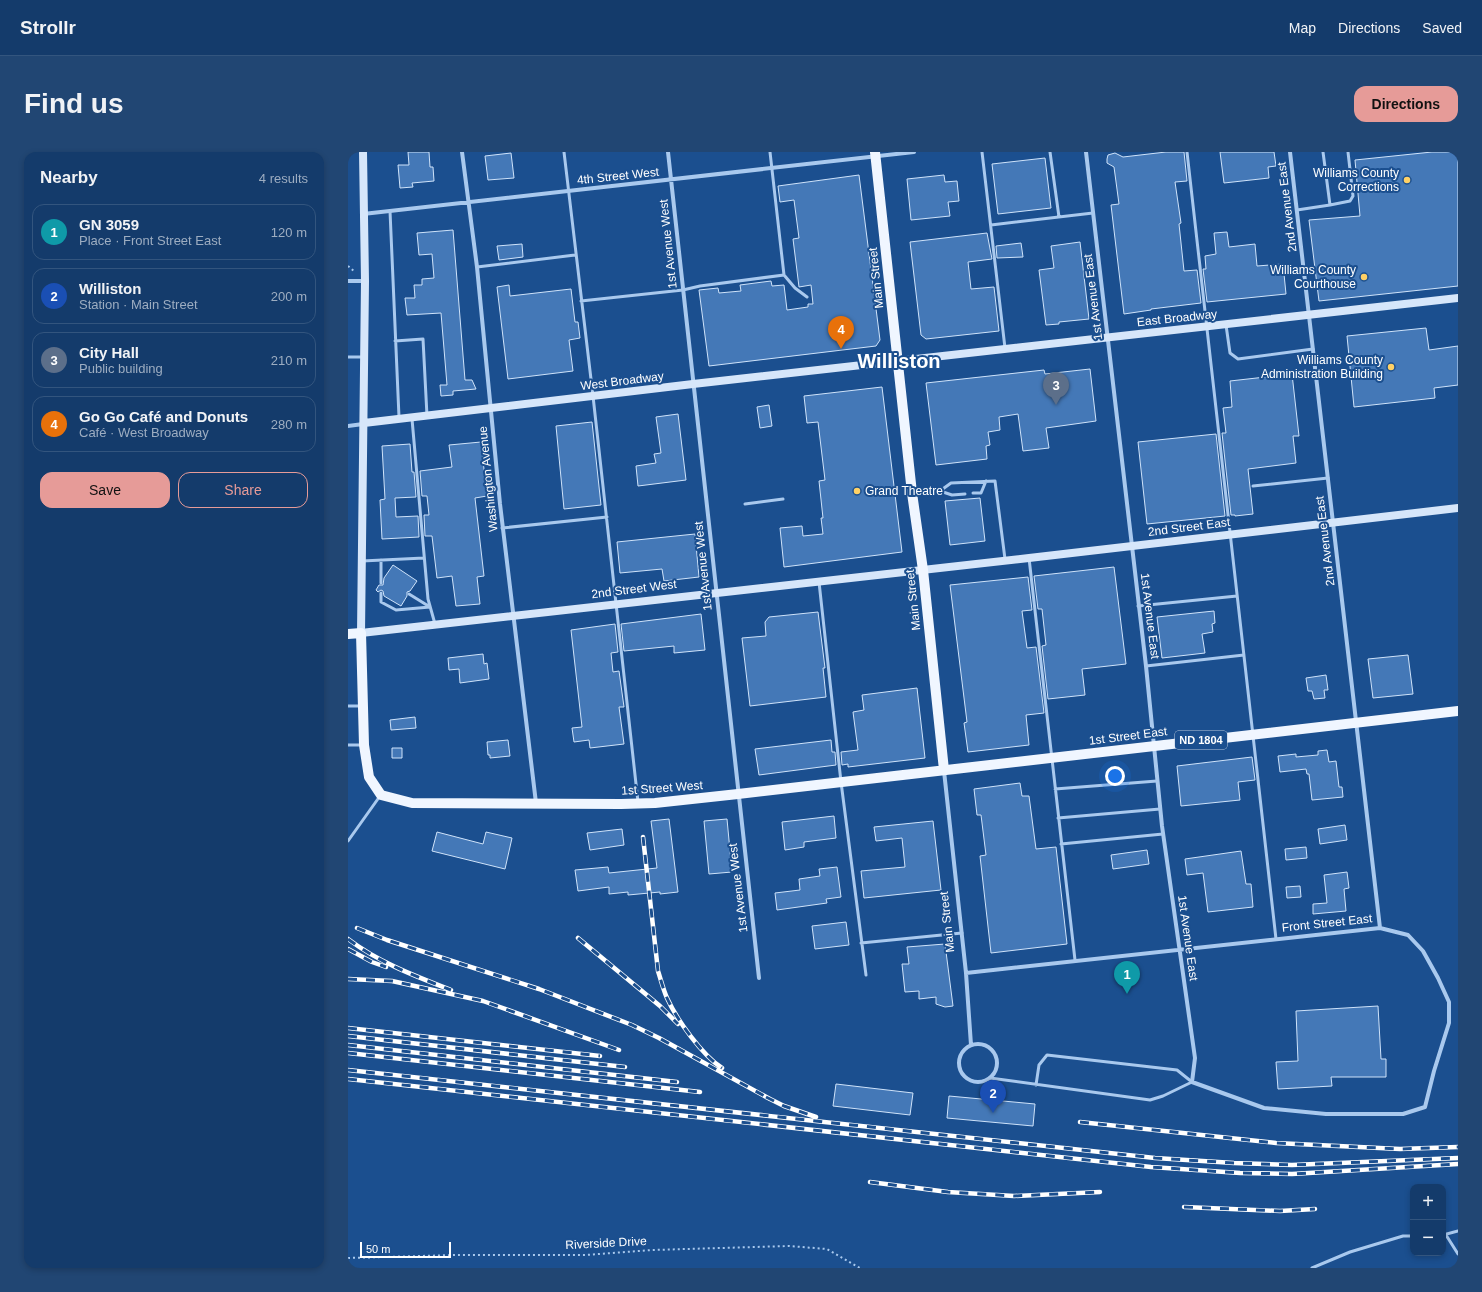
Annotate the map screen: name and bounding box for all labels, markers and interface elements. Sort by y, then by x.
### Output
text: Strollr [20,17,76,38]
text: Map [1289,20,1316,36]
text: Directions [1338,20,1400,36]
text: Saved [1422,20,1462,36]
button: Directions [1354,86,1458,122]
text: Find us [24,88,124,119]
street label: 2nd Avenue East [1274,161,1299,253]
street label: 4th Street West [576,165,660,187]
place label: Williams County Corrections [1313,166,1399,194]
text: Nearby [40,168,98,187]
text: 4 results [259,171,308,186]
marker: Williams County Corrections [1402,175,1412,185]
street label: 1st Avenue West [656,198,680,289]
text: GN 3059 [79,216,139,233]
text: 1 [50,225,58,240]
text: 120 m [271,225,307,240]
text: Place · Front Street East [79,233,221,248]
street label: Main Street [866,246,886,309]
street label: 1st Avenue East [1081,253,1105,341]
place label: Williams County Courthouse [1270,263,1356,291]
marker: Williams County Courthouse [1359,272,1369,282]
text: Williston [79,280,141,297]
text: 2 [50,289,58,304]
text: 200 m [271,289,307,304]
text: Station · Main Street [79,297,198,312]
street label: East Broadway [1136,307,1218,329]
pin: 4 [828,316,854,349]
text: City Hall [79,344,139,361]
district label: Williston [857,350,941,372]
text: 3 [50,353,58,368]
text: 210 m [271,353,307,368]
place label: Williams County Administration Building [1261,353,1383,381]
text: Public building [79,361,163,376]
marker: Williams County Administration Building [1386,362,1396,372]
street label: West Broadway [580,369,664,393]
pin: 3 [1043,372,1069,405]
text: Go Go Café and Donuts [79,408,248,425]
text: 4 [50,417,58,432]
text: 280 m [271,417,307,432]
text: Café · West Broadway [79,425,209,440]
street label: Washington Avenue [475,425,501,532]
button: Save [40,472,170,508]
button: Share [178,472,308,508]
place label: Grand Theatre [865,484,943,498]
marker: Grand Theatre [852,486,862,496]
street label: 2nd Avenue East [1312,495,1337,587]
street label: 2nd Street East [1147,515,1232,539]
street label: 1st Avenue West [691,520,715,611]
street label: Main Street [903,568,923,631]
street label: 1st Avenue East [1138,572,1162,660]
street label: 2nd Street West [591,577,678,601]
street label: 1st Street East [1088,724,1169,748]
road number: ND 1804 [1175,731,1227,749]
your location [1105,766,1125,786]
street label: 1st Street West [621,778,704,798]
street label: 1st Avenue West [726,842,750,933]
street label: Main Street [937,890,957,953]
street label: 1st Avenue East [1175,894,1201,982]
street label: Front Street East [1281,911,1373,935]
pin: 1 [1114,961,1140,994]
pin: 2 [980,1080,1006,1113]
map controls [1410,1184,1446,1256]
button: + [1410,1184,1446,1220]
button: − [1410,1220,1446,1256]
street label: Riverside Drive [565,1234,647,1252]
scale bar [360,1240,451,1259]
text: 50 m [366,1243,390,1255]

